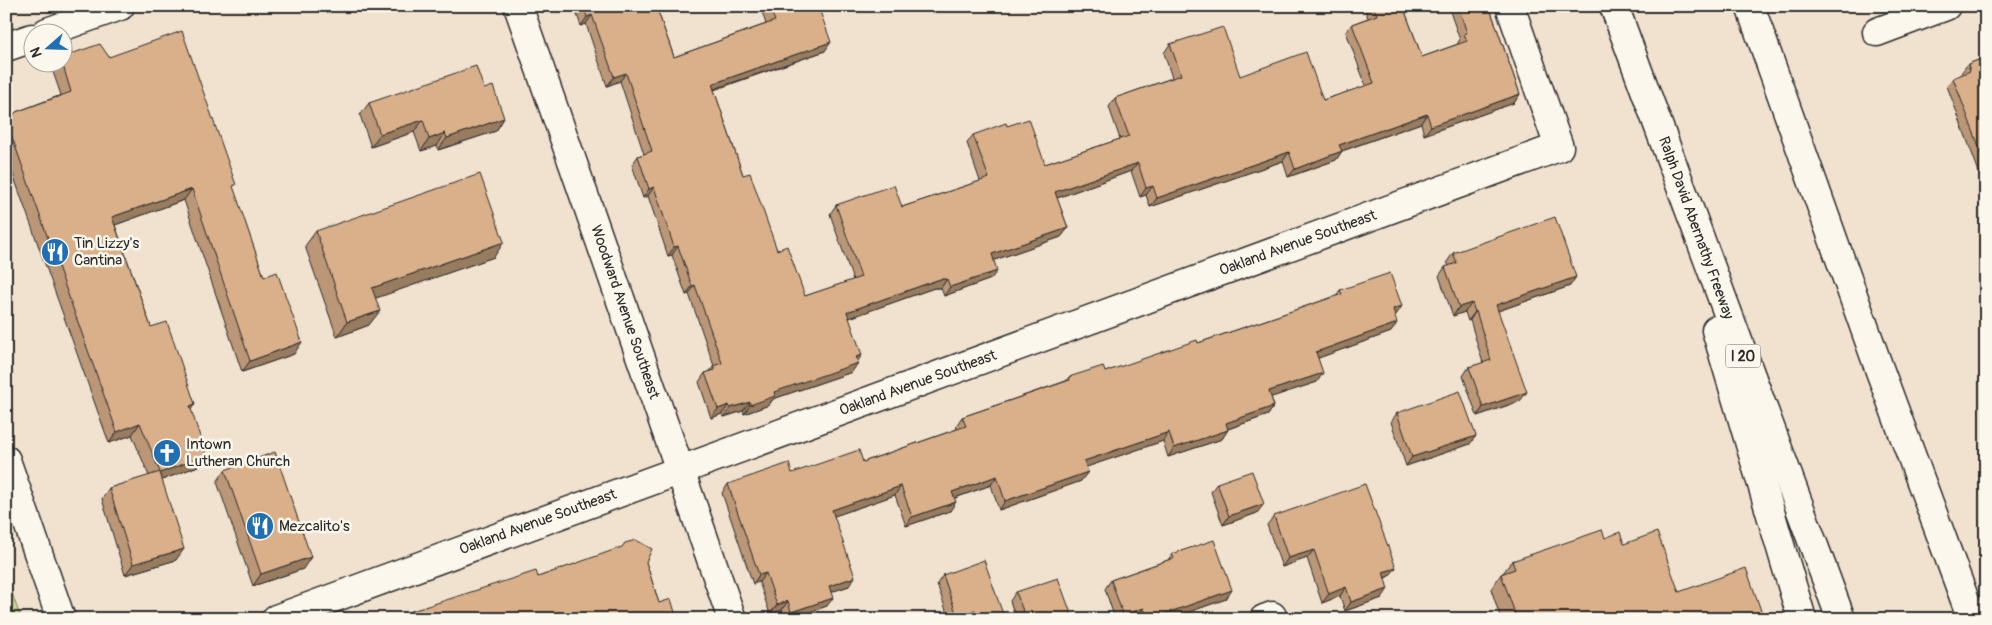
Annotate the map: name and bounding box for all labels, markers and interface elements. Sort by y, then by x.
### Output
north arrow [22,22,72,72]
text: N [27,45,46,60]
street label: Ralph David Abernathy Freeway [1654,134,1738,322]
street label: Oakland Avenue Southeast [1217,205,1380,280]
street label: Woodward Avenue Southeast [586,222,664,402]
place label: Tin Lizzy's Cantina [74,234,139,270]
restaurant icon: Tin Lizzy's Cantina [40,237,70,267]
road number: I 20 [1726,344,1760,368]
street label: Oakland Avenue Southeast [837,345,1000,420]
place label: Intown Lutheran Church [186,435,290,471]
church icon: Intown Lutheran Church [152,438,182,468]
street label: Oakland Avenue Southeast [457,484,620,559]
restaurant icon: Mezcalito's [245,511,275,541]
place label: Mezcalito's [279,517,350,536]

